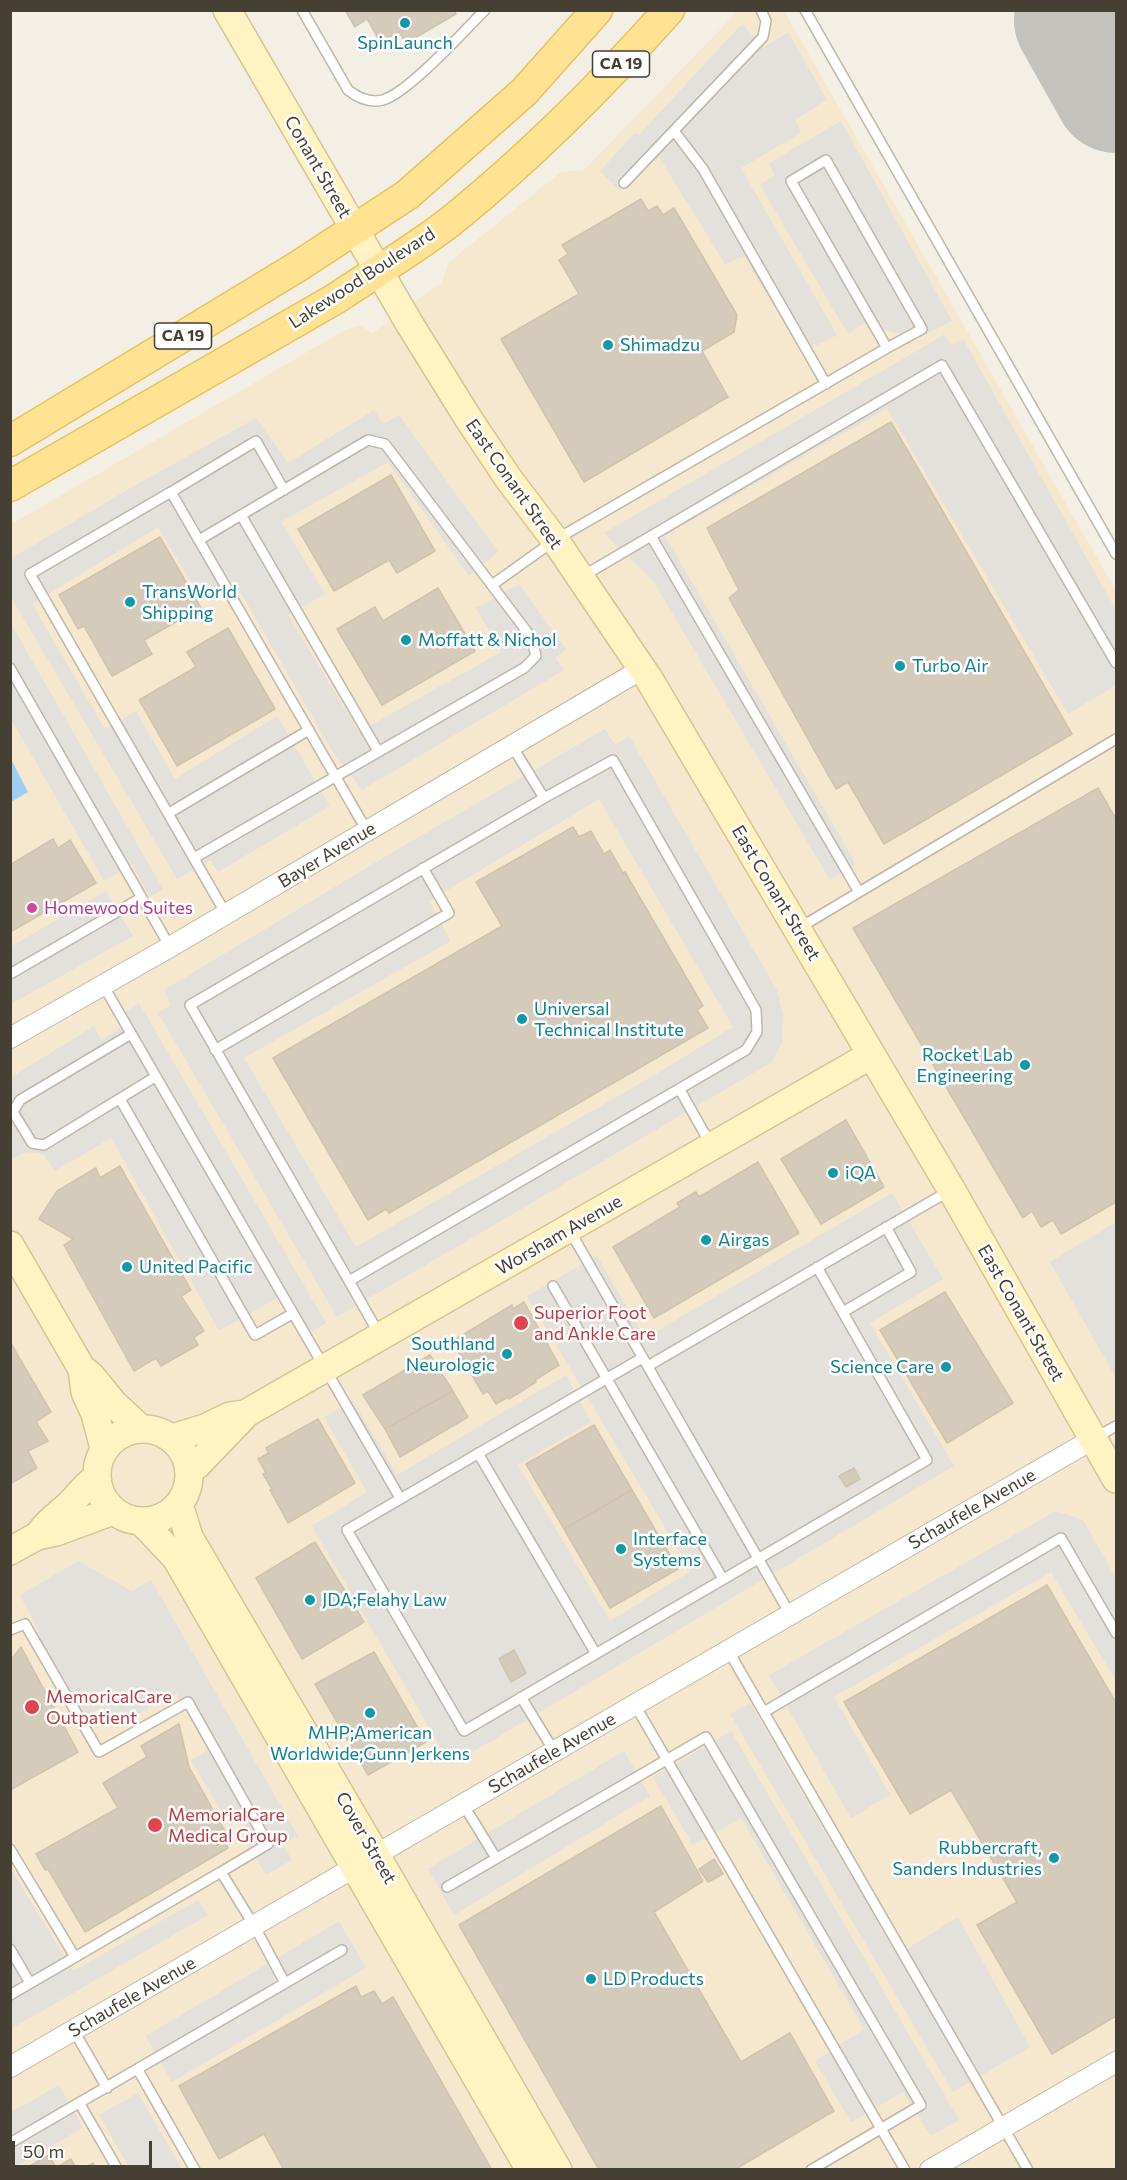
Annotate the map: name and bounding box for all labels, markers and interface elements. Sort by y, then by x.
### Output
marker: SpinLaunch [398,16,412,30]
place label: SpinLaunch [357,32,453,54]
road number: CA 19 [592,51,650,77]
street label: Conant Street [280,112,356,222]
street label: Lakewood Boulevard [285,223,439,333]
road number: CA 19 [154,323,212,349]
place label: Shimadzu [620,334,700,356]
marker: Shimadzu [601,338,615,352]
street label: East Conant Street [461,415,567,553]
place label: TransWorld Shipping [142,581,237,624]
marker: TransWorld Shipping [123,595,137,609]
place label: Moffatt & Nichol [418,629,556,651]
marker: Moffatt & Nichol [399,633,413,647]
place label: Turbo Air [912,655,988,677]
marker: Turbo Air [893,659,907,673]
street label: Bayer Avenue [274,817,380,893]
street label: East Conant Street [727,821,825,965]
place label: Homewood Suites [44,897,193,919]
marker: Homewood Suites [25,901,39,915]
place label: Universal Technical Institute [534,998,684,1040]
marker: Universal Technical Institute [515,1012,529,1026]
place label: Rocket Lab Engineering [916,1044,1013,1086]
marker: Rocket Lab Engineering [1018,1058,1032,1072]
place label: iQA [845,1162,876,1184]
marker: iQA [826,1166,840,1180]
street label: Worsham Avenue [492,1190,626,1280]
place label: Airgas [718,1229,769,1251]
marker: Airgas [699,1233,713,1247]
street label: East Conant Street [973,1241,1069,1385]
place label: United Pacific [139,1256,253,1278]
marker: United Pacific [120,1260,134,1274]
place label: Superior Foot and Ankle Care [534,1302,656,1344]
marker: Superior Foot and Ankle Care [512,1314,530,1332]
place label: Southland Neurologic [406,1333,495,1376]
marker: Southland Neurologic [500,1347,514,1361]
place label: Science Care [830,1356,934,1378]
marker: Science Care [939,1360,953,1374]
street label: Schaufele Avenue [905,1464,1039,1554]
place label: Interface Systems [633,1528,707,1570]
marker: Interface Systems [614,1542,628,1556]
place label: JDA;Felahy Law [322,1589,447,1611]
marker: JDA;Felahy Law [303,1593,317,1607]
place label: MemoricalCare Outpatient [46,1686,172,1728]
marker: MemoricalCare Outpatient [23,1698,41,1716]
marker: MHP;American Worldwide;Gunn Jerkens [363,1706,377,1720]
street label: Schaufele Avenue [485,1708,619,1798]
place label: MHP;American Worldwide;Gunn Jerkens [270,1722,470,1764]
street label: Cover Street [331,1788,401,1888]
place label: MemorialCare Medical Group [168,1804,288,1846]
marker: MemorialCare Medical Group [146,1816,164,1834]
place label: Rubbercraft, Sanders Industries [892,1837,1042,1880]
marker: Rubbercraft, Sanders Industries [1047,1851,1061,1865]
street label: Schaufele Avenue [65,1952,199,2042]
place label: LD Products [603,1968,704,1990]
marker: LD Products [584,1972,598,1986]
scale bar [15,2129,154,2167]
text: 50 m [23,2140,64,2162]

